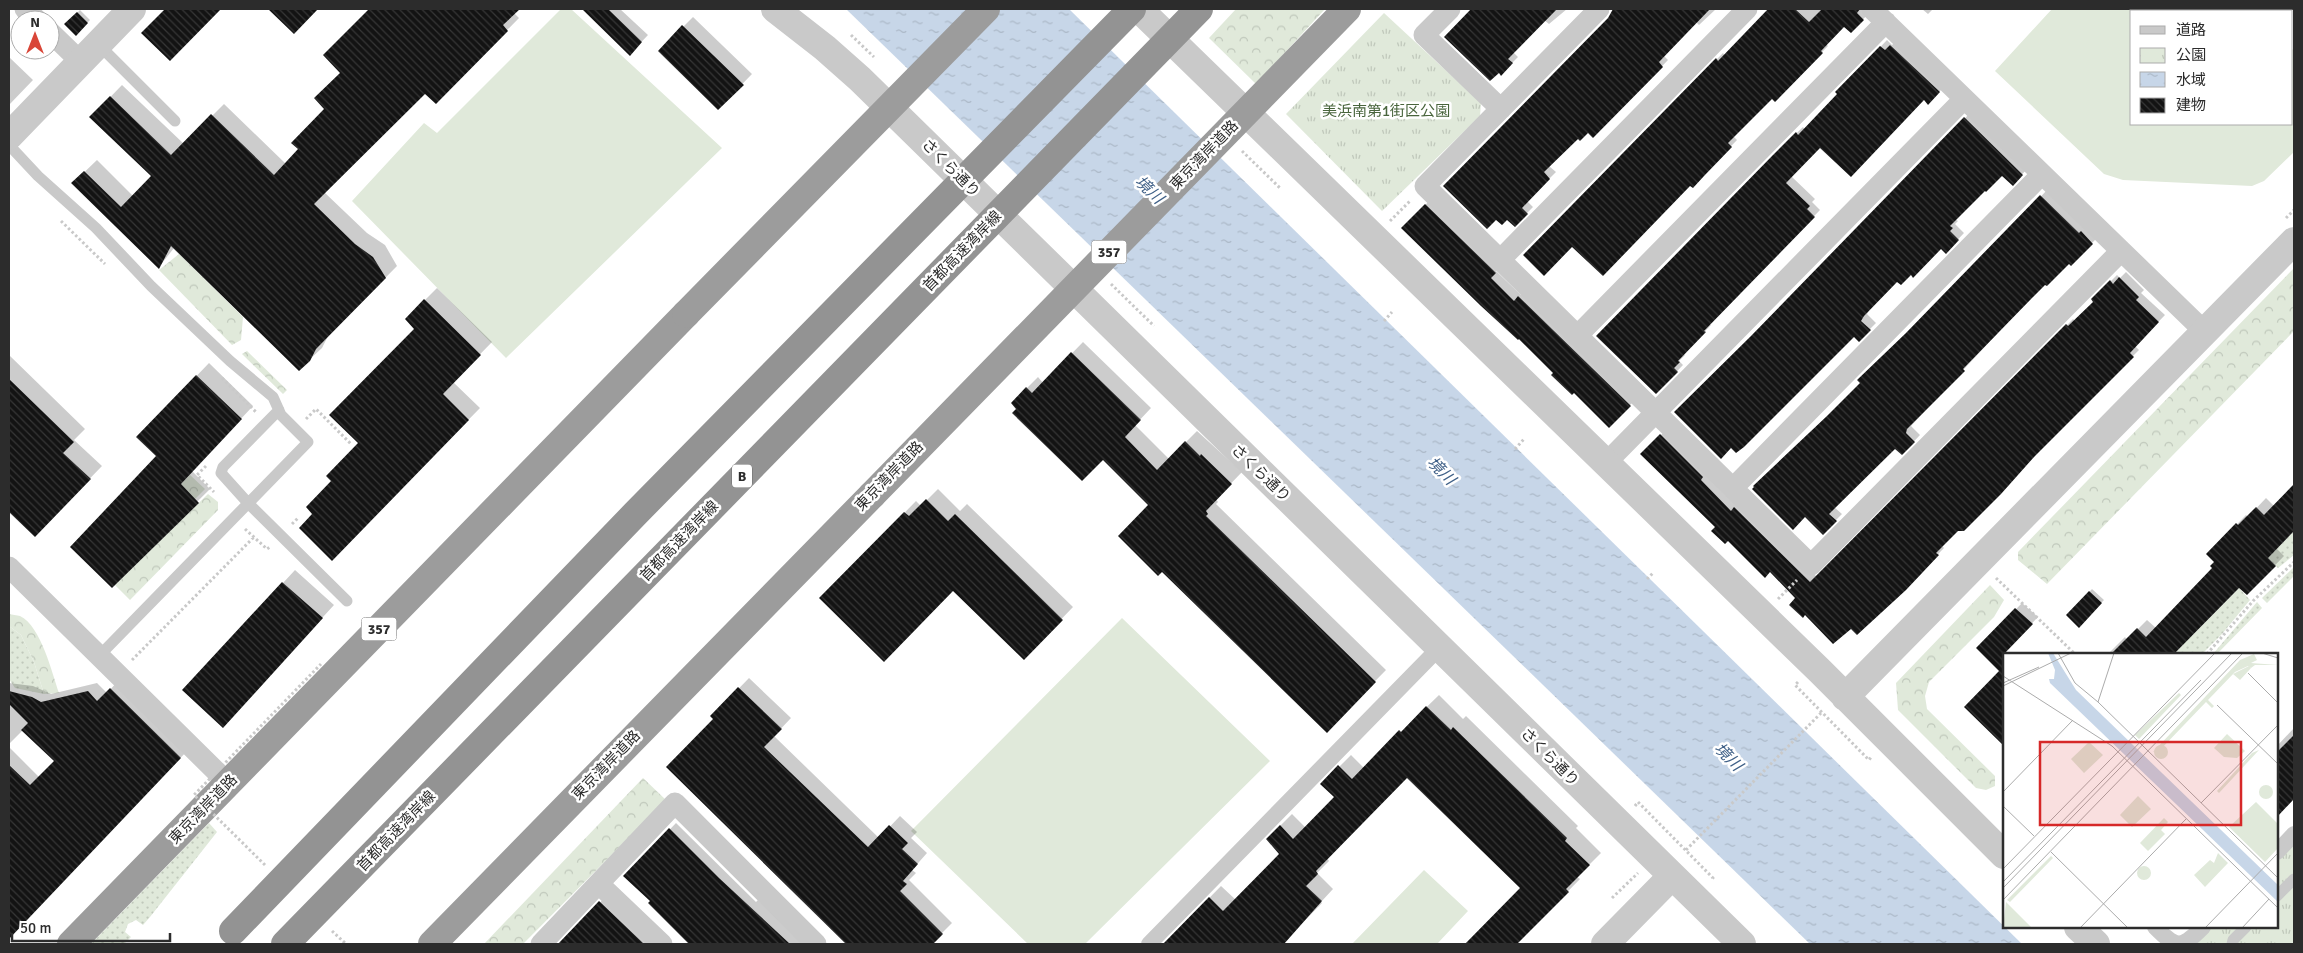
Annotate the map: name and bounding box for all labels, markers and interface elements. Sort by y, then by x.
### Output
north arrow [10,10,60,60]
legend [2130,10,2293,125]
text: N [30,14,40,31]
text: 道路 [2176,21,2206,39]
text: 公園 [2176,46,2206,64]
text: 水域 [2176,71,2206,89]
text: 建物 [2176,96,2206,114]
park label: 美浜南第1街区公園 [1322,102,1450,120]
street label: 東京湾岸道路 [1166,116,1242,194]
street label: さくら通り [918,135,984,201]
water label: 境川 [1130,172,1169,210]
street label: 首都高速湾岸線 [919,207,1005,295]
road number: 357 [1092,240,1126,264]
street label: 東京湾岸道路 [851,437,927,515]
street label: さくら通り [1228,440,1294,506]
water label: 境川 [1423,453,1461,491]
road number: B [732,464,752,488]
street label: 首都高速湾岸線 [636,497,722,585]
road number: 357 [362,618,396,640]
inset map [2003,653,2278,928]
street label: さくら通り [1517,724,1583,790]
street label: 東京湾岸道路 [568,726,644,804]
water label: 境川 [1710,739,1748,777]
street label: 東京湾岸道路 [165,770,241,848]
street label: 首都高速湾岸線 [353,787,439,875]
scale bar [12,910,170,942]
text: 50 m [20,919,51,937]

